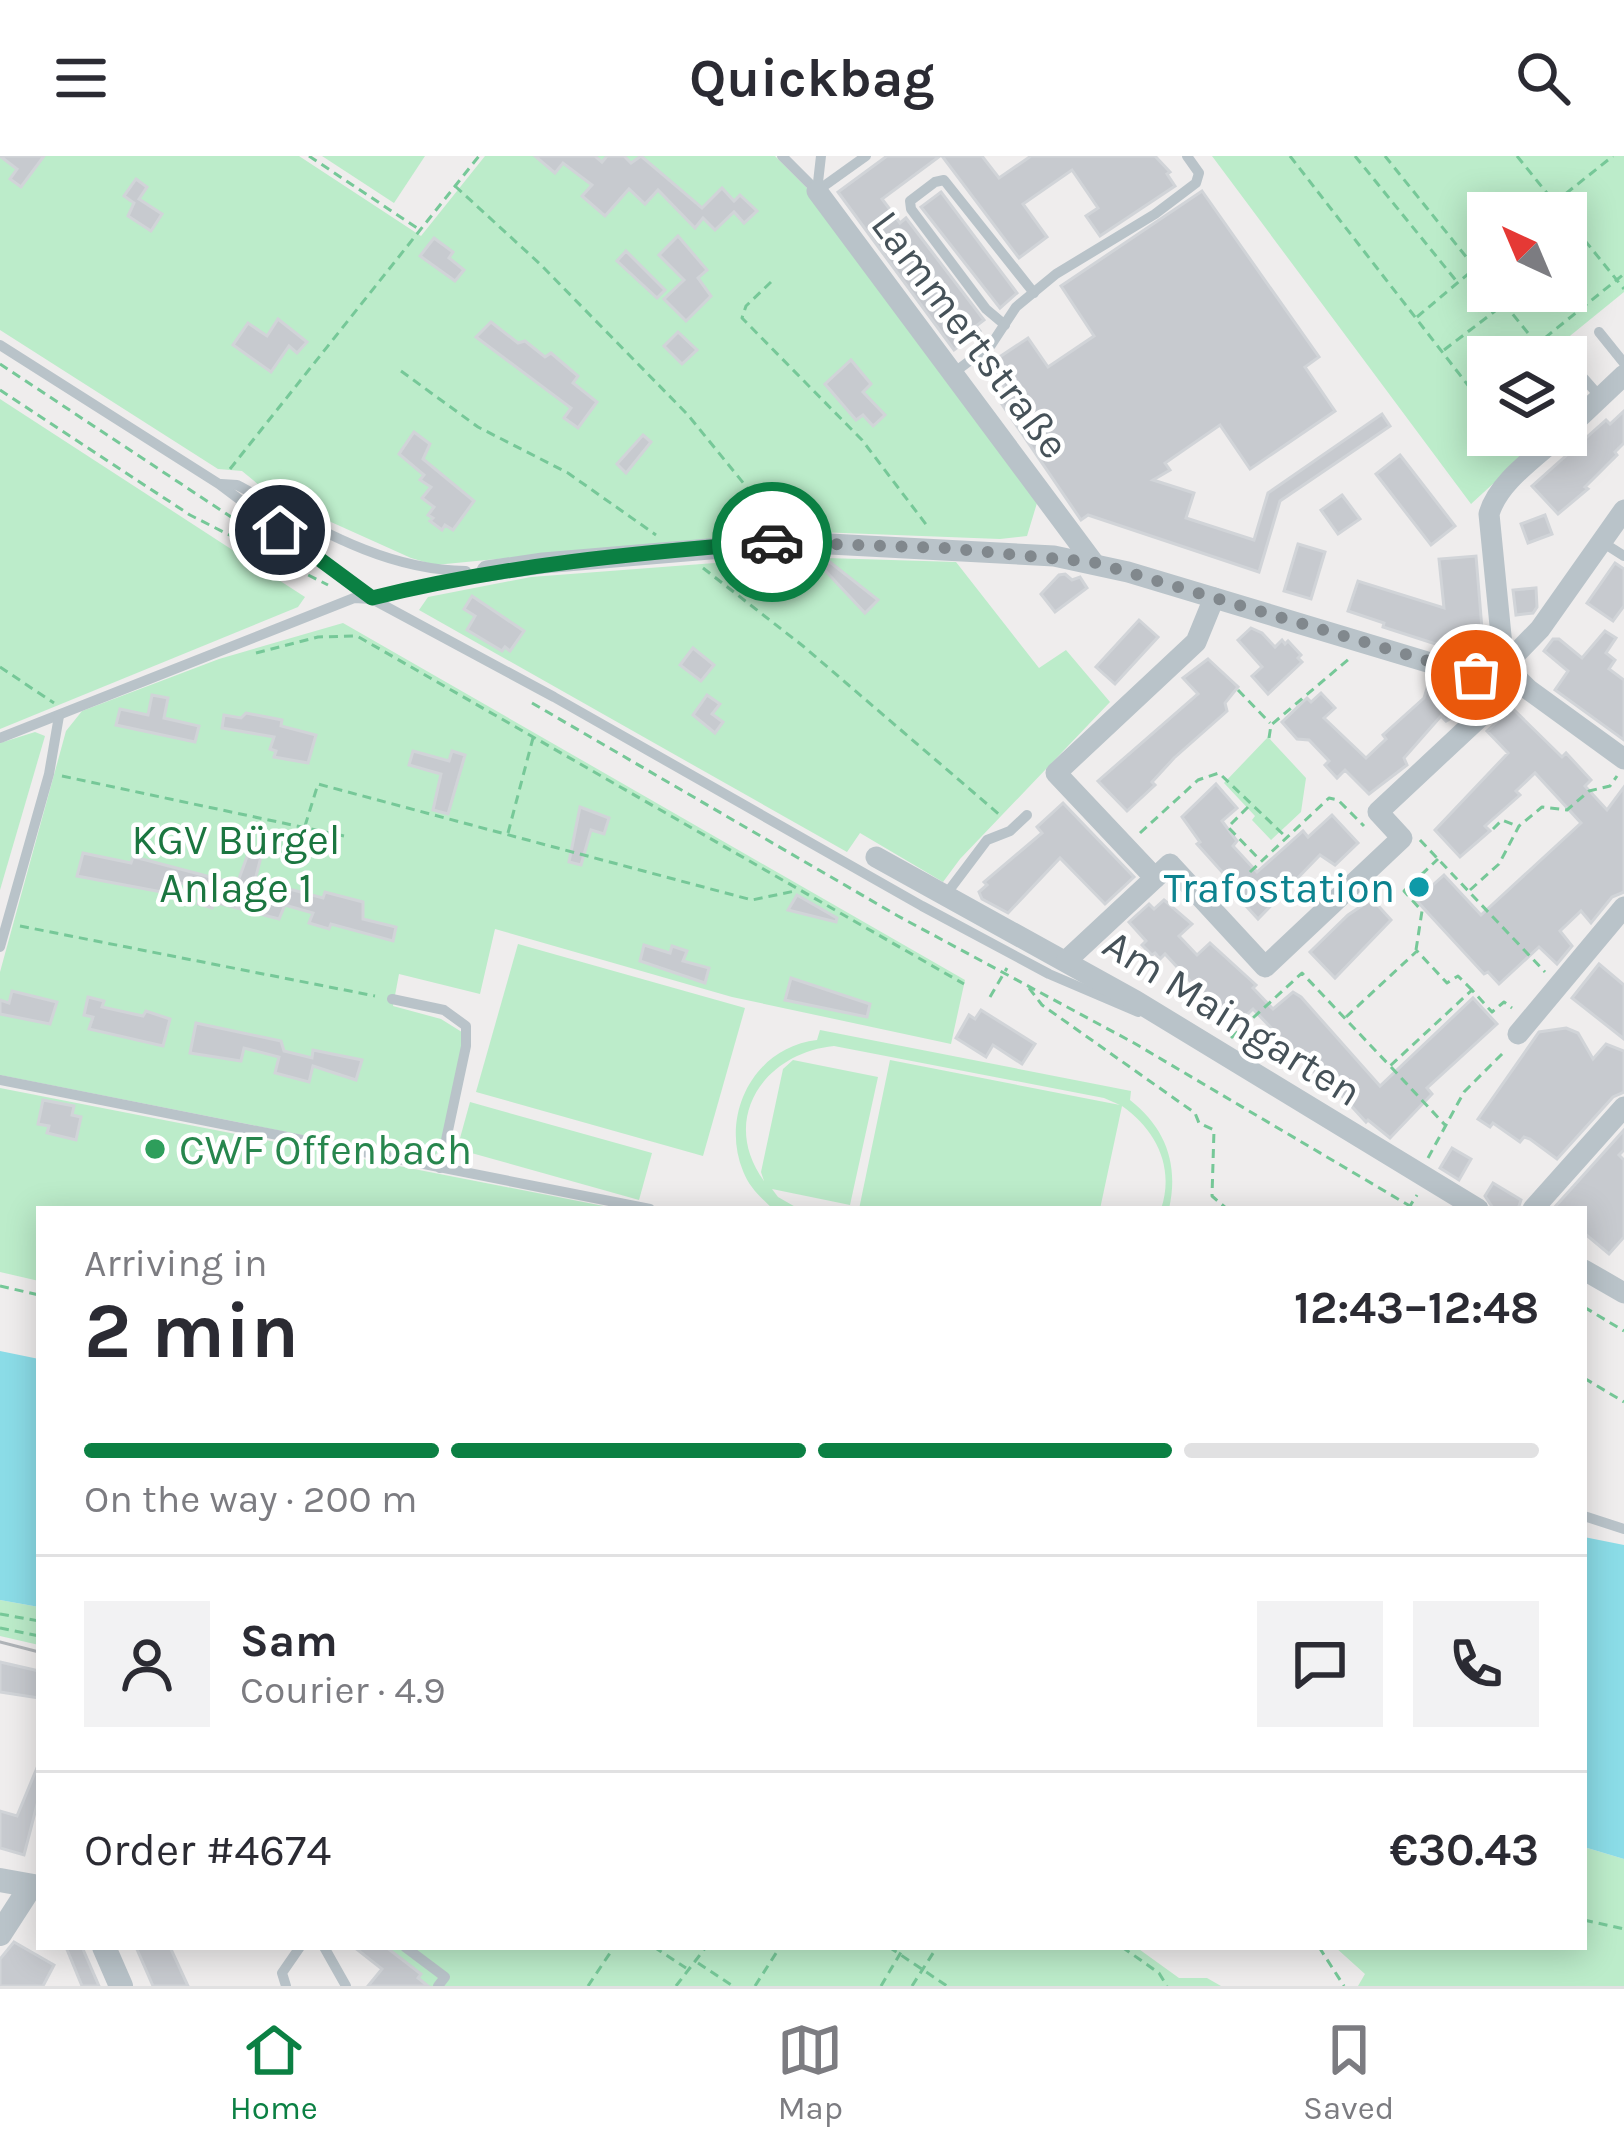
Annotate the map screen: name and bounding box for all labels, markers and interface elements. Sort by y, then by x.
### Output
icon: menu [48,45,114,111]
icon: search [1510,45,1576,111]
text: Quickbag [689,46,935,110]
north arrow [1467,192,1587,312]
map controls [1467,192,1587,456]
street label: Lammertstraße [861,201,1080,468]
button: layers [1467,336,1587,456]
pin [229,479,331,581]
courier [712,482,832,602]
icon: home [247,497,313,563]
icon: car [739,509,805,575]
pin [1425,624,1527,726]
icon: bag [1443,642,1509,708]
park label: KGV Bürgel Anlage 1 [131,815,341,913]
place label: Trafostation [1164,863,1395,913]
marker: Trafostation [1406,874,1432,900]
street label: Am Maingarten [1094,919,1371,1117]
place label: CWF Offenbach [179,1125,472,1175]
marker: CWF Offenbach [142,1136,168,1162]
text: Arriving in [84,1240,267,1286]
text: 12:43–12:48 [1294,1282,1539,1334]
text: 2 min [84,1285,299,1377]
text: On the way · 200 m [84,1476,417,1522]
button: person [84,1601,210,1727]
button: chat [1257,1601,1383,1727]
button: phone [1413,1601,1539,1727]
text: Sam [240,1615,338,1667]
text: Courier · 4.9 [240,1667,446,1713]
text: Order #4674 [84,1824,331,1876]
text: €30.43 [1390,1824,1539,1876]
tab: Home [230,2017,318,2127]
tab: Map [777,2017,843,2127]
tab: Saved [1303,2017,1394,2127]

